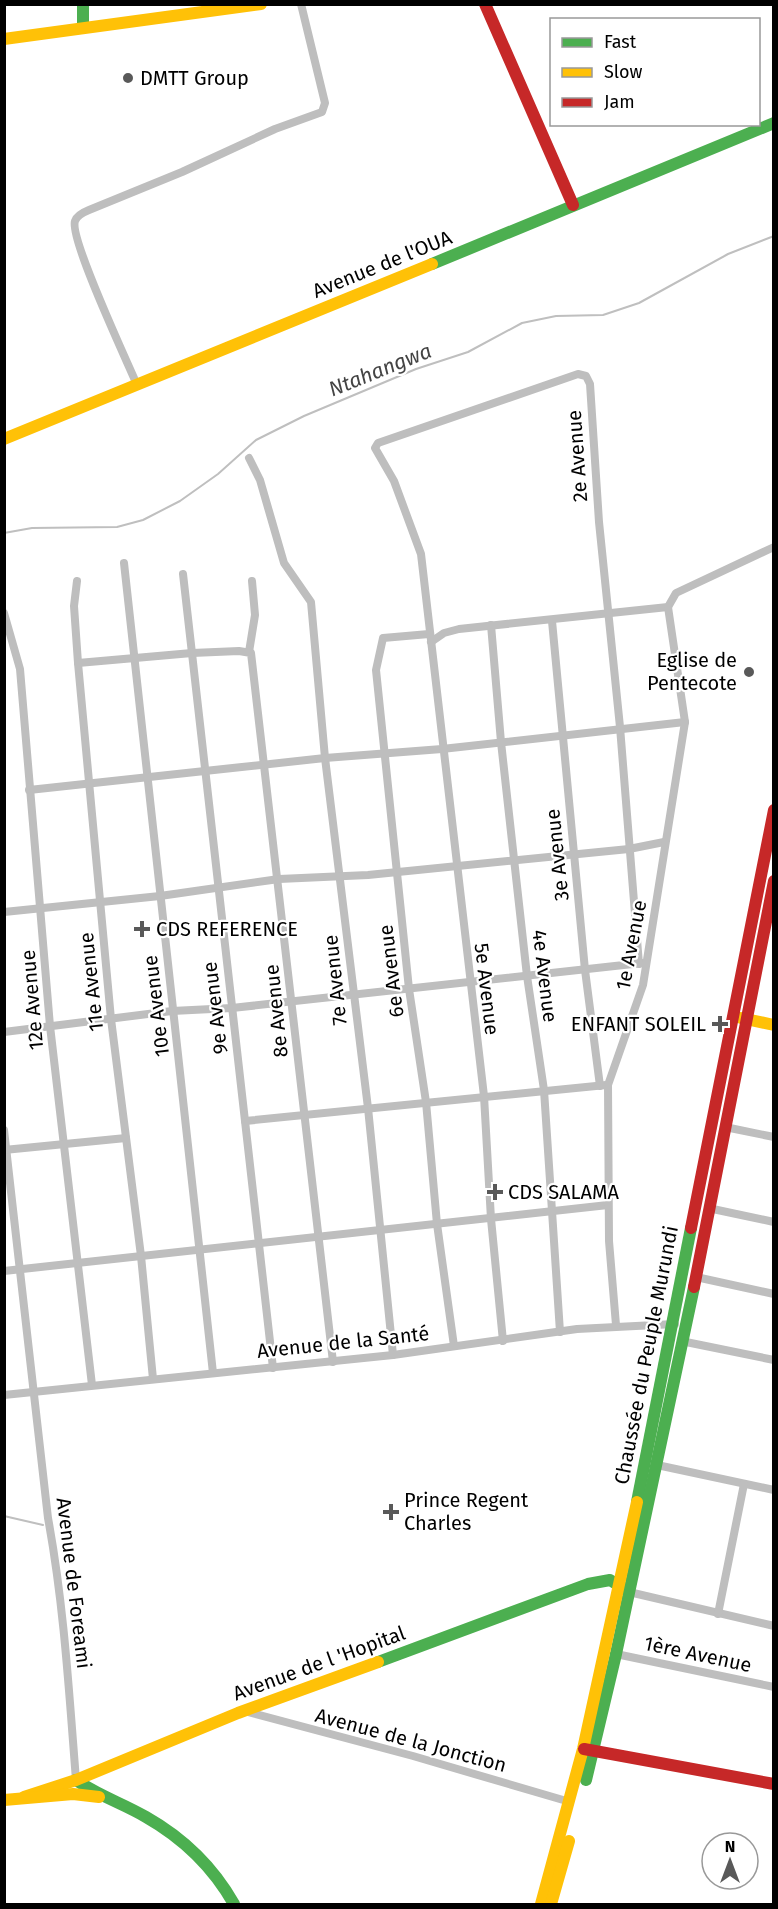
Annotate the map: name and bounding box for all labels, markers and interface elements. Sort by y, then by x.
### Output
legend [550,18,760,126]
text: Fast [604,31,637,53]
text: Slow [604,61,643,83]
place label: DMTT Group [140,66,249,90]
marker: DMTT Group [121,71,135,85]
text: Jam [604,91,635,113]
street label: Avenue de l'OUA [309,225,456,303]
water label: Ntahangwa [325,338,435,402]
street label: 2e Avenue [562,409,592,503]
place label: Eglise de Pentecote [647,648,737,695]
marker: Eglise de Pentecote [742,665,756,679]
street label: 3e Avenue [540,808,574,902]
street label: 1e Avenue [611,898,651,992]
place label: CDS REFERENCE [156,917,298,941]
marker: CDS REFERENCE [133,920,151,938]
street label: 6e Avenue [373,923,409,1019]
street label: 4e Avenue [527,928,563,1024]
street label: 11e Avenue [74,931,108,1033]
street label: 7e Avenue [318,934,352,1026]
street label: 5e Avenue [469,942,505,1036]
street label: 12e Avenue [16,949,48,1051]
street label: 10e Avenue [138,954,174,1058]
street label: 9e Avenue [197,960,233,1056]
street label: 8e Avenue [259,963,293,1059]
place label: ENFANT SOLEIL [571,1012,706,1036]
marker: ENFANT SOLEIL [711,1015,729,1033]
place label: CDS SALAMA [508,1180,620,1204]
marker: CDS SALAMA [486,1183,504,1201]
street label: Chaussée du Peuple Murundi [609,1224,683,1486]
street label: Avenue de la Santé [256,1321,430,1363]
place label: Prince Regent Charles [404,1488,529,1535]
street label: Avenue de Foreami [52,1496,96,1670]
marker: Prince Regent Charles [382,1503,400,1521]
street label: Avenue de l 'Hopital [229,1621,409,1705]
street label: 1ère Avenue [642,1631,754,1677]
street label: Avenue de la Jonction [313,1703,509,1777]
north arrow [700,1831,760,1891]
text: N [725,1837,735,1856]

